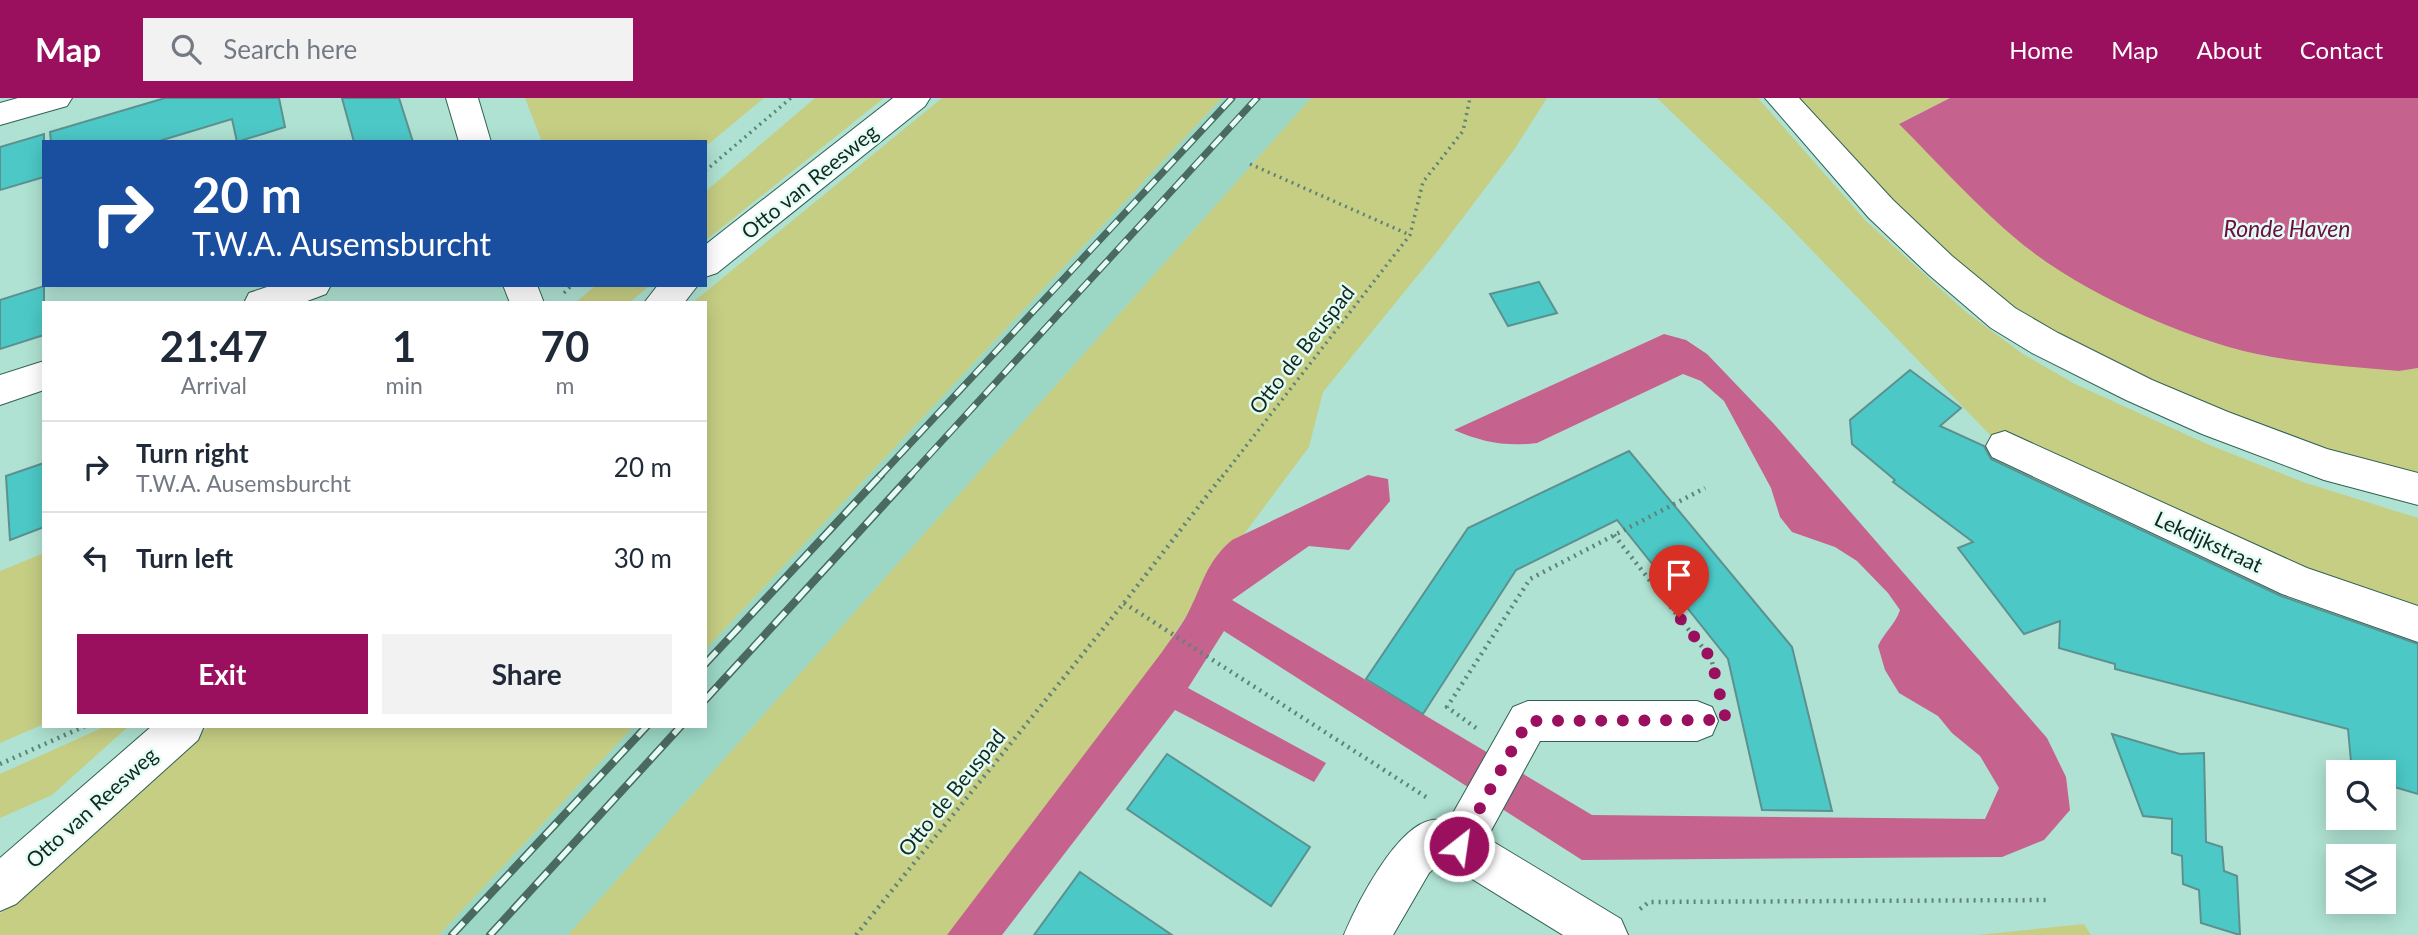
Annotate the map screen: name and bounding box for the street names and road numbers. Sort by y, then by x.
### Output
street label: Otto van Reesweg [736,118,882,244]
street label: Otto de Beuspad [1243,280,1359,418]
street label: Lekdijkstraat [2151,505,2267,577]
street label: Otto de Beuspad [892,724,1010,860]
street label: Otto van Reesweg [20,741,162,873]

